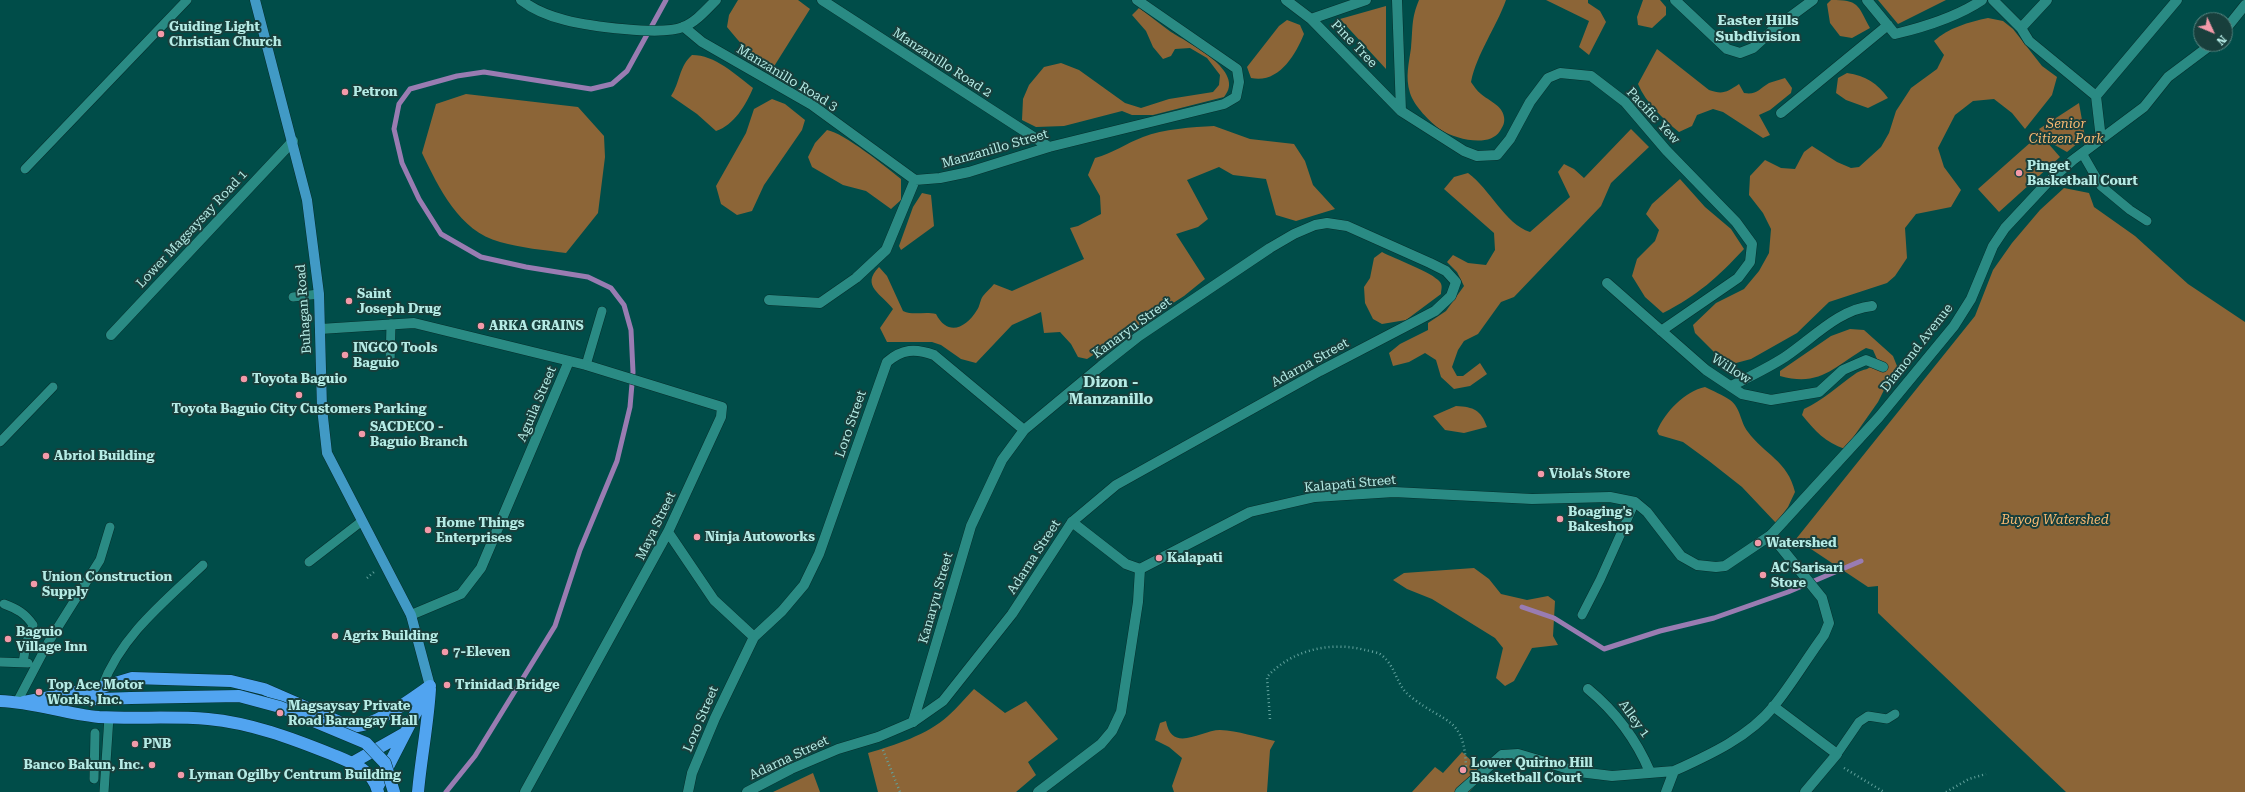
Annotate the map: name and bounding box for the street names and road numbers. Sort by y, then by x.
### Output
street label: Pine Tree [1328,17,1380,71]
street label: Manzanillo Road 2 [889,25,995,101]
street label: Manzanillo Road 3 [734,42,840,114]
street label: Pacific Yew [1623,85,1683,147]
street label: Manzanillo Street [940,126,1050,172]
street label: Lower Magsaysay Road 1 [133,167,251,291]
street label: Buhagan Road [293,264,315,354]
street label: Kanaryu Street [1089,294,1175,362]
street label: Diamond Avenue [1878,301,1956,395]
street label: Adarna Street [1269,335,1351,391]
street label: Willow [1708,351,1754,387]
street label: Aguila Street [514,364,560,444]
street label: Loro Street [832,388,870,460]
street label: Kalapati Street [1303,472,1397,496]
street label: Maya Street [633,489,679,563]
street label: Adarna Street [1004,517,1064,597]
street label: Kanaryu Street [916,551,956,645]
street label: Loro Street [680,684,722,754]
street label: Alley 1 [1615,697,1653,741]
street label: Adarna Street [747,733,831,783]

